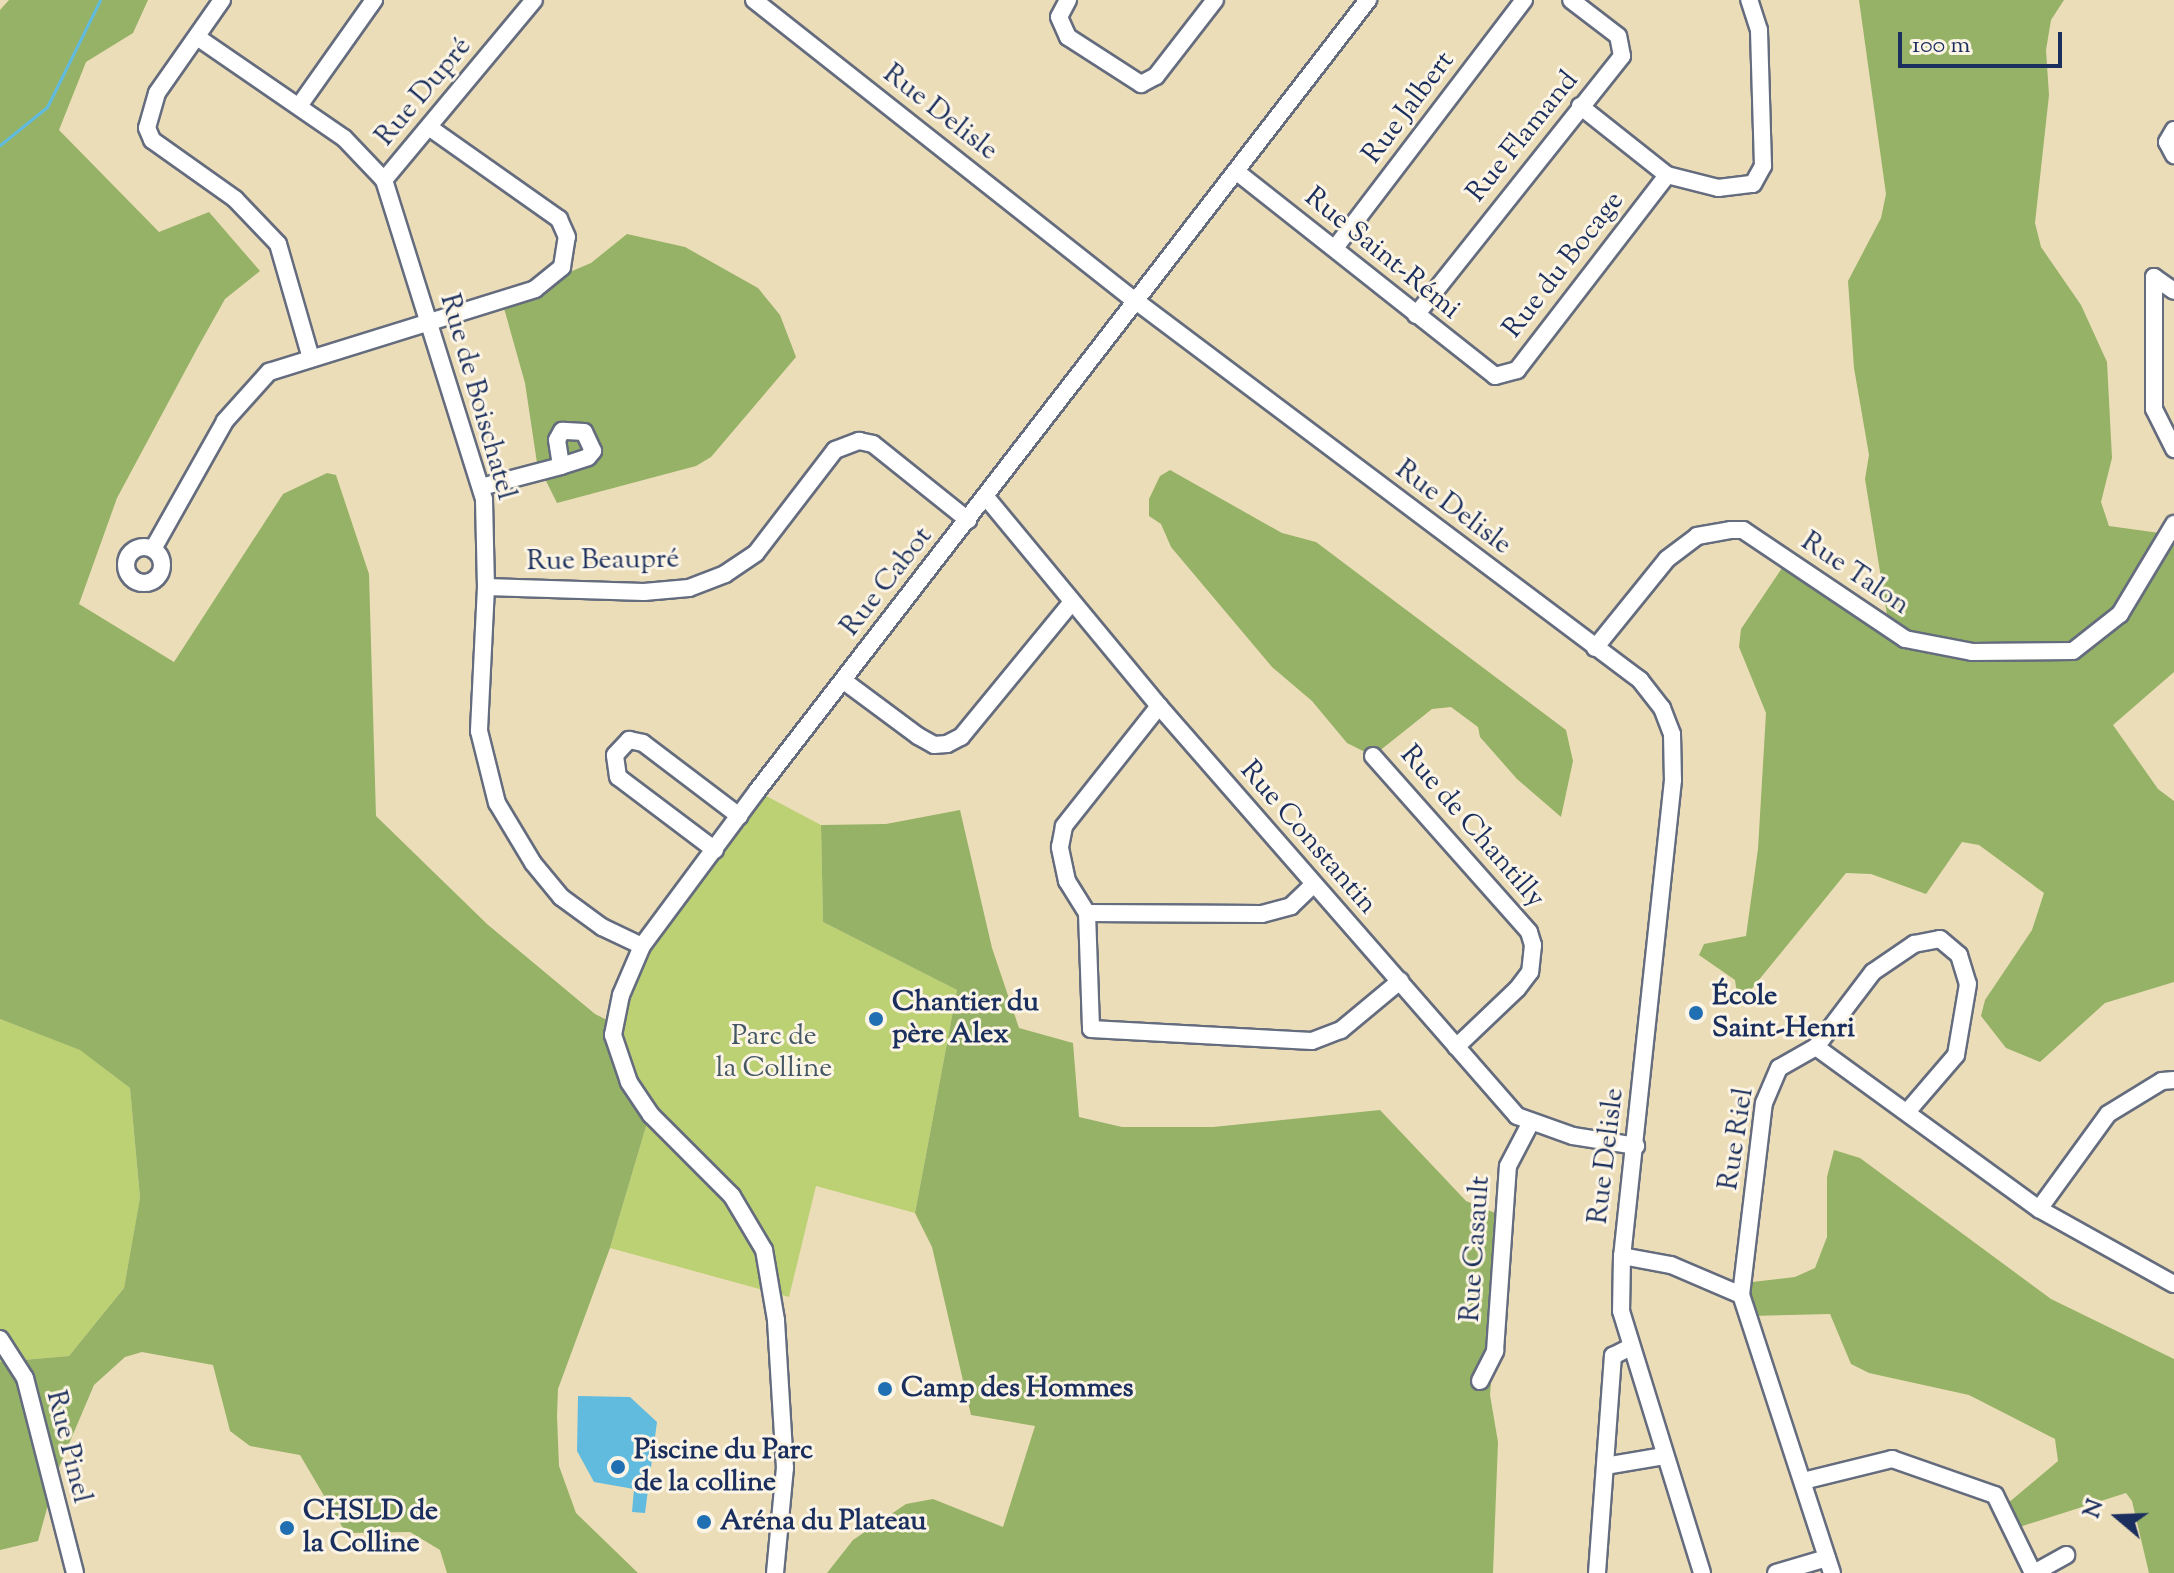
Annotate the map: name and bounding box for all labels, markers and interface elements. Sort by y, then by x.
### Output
scale bar [1902,16,2066,66]
text: 100 m [1912,29,1970,63]
street label: Rue Dupré [369,31,479,153]
street label: Rue Jalbert [1356,45,1462,171]
street label: Rue Delisle [876,58,1004,168]
street label: Rue Flamand [1460,65,1586,209]
street label: Rue Saint-Rémi [1297,181,1467,327]
street label: Rue du Bocage [1496,185,1632,345]
street label: Rue de Boischatel [432,290,522,504]
street label: Rue Delisle [1388,453,1518,563]
street label: Rue Cabot [834,521,940,643]
street label: Rue Talon [1794,525,1916,623]
street label: Rue Beaupré [526,543,680,579]
street label: Rue de Chantilly [1392,739,1552,915]
street label: Rue Constantin [1232,755,1384,921]
place label: École Saint-Henri [1712,980,1855,1046]
place label: Chantier du père Alex [892,986,1039,1052]
marker: École Saint-Henri [1687,1004,1705,1022]
marker: Chantier du père Alex [867,1010,885,1028]
park label: Parc de la Colline [716,1020,832,1086]
street label: Rue Riel [1712,1085,1762,1193]
street label: Rue Delisle [1582,1086,1632,1226]
street label: Rue Casault [1454,1175,1498,1323]
place label: Camp des Hommes [901,1372,1134,1406]
marker: Camp des Hommes [876,1380,894,1398]
street label: Rue Pinel [38,1387,98,1507]
place label: Piscine du Parc de la colline [634,1434,813,1500]
marker: Piscine du Parc de la colline [609,1458,627,1476]
north arrow [2078,1477,2158,1557]
place label: CHSLD de la Colline [303,1495,438,1561]
text: N [2077,1496,2113,1523]
place label: Aréna du Plateau [720,1505,926,1539]
marker: Aréna du Plateau [695,1513,713,1531]
marker: CHSLD de la Colline [278,1519,296,1537]

